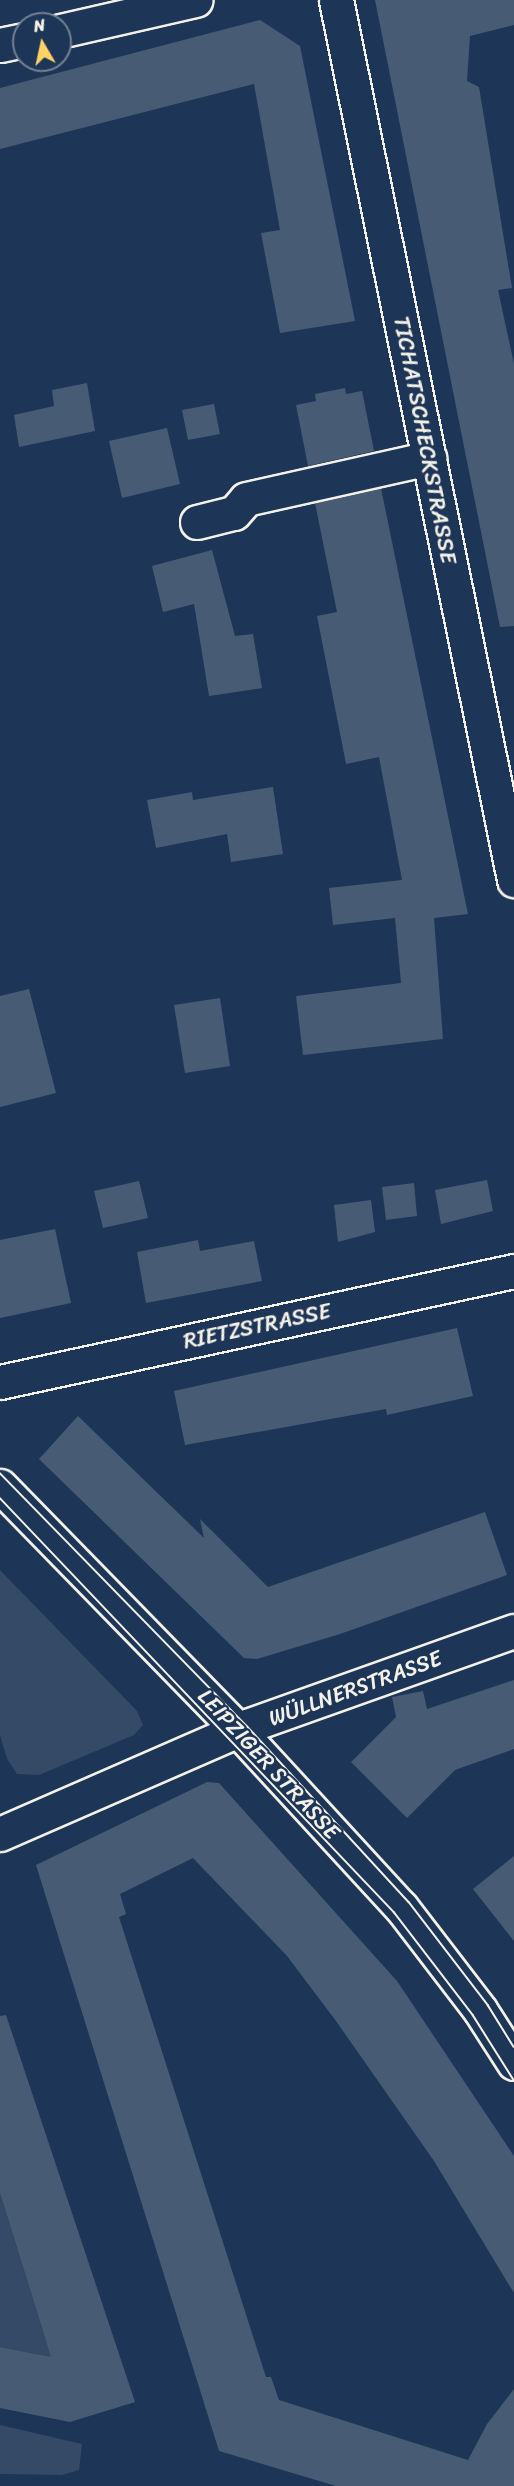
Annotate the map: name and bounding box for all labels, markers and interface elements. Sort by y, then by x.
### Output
text: N [32,11,47,41]
north arrow [12,12,72,72]
street label: TICHATSCHECKSTRASSE [388,314,462,566]
street label: RIETZSTRASSE [181,1297,333,1355]
street label: WÜLLNERSTRASSE [265,1644,445,1732]
street label: LEIPZIGER STRASSE [191,1682,347,1846]

